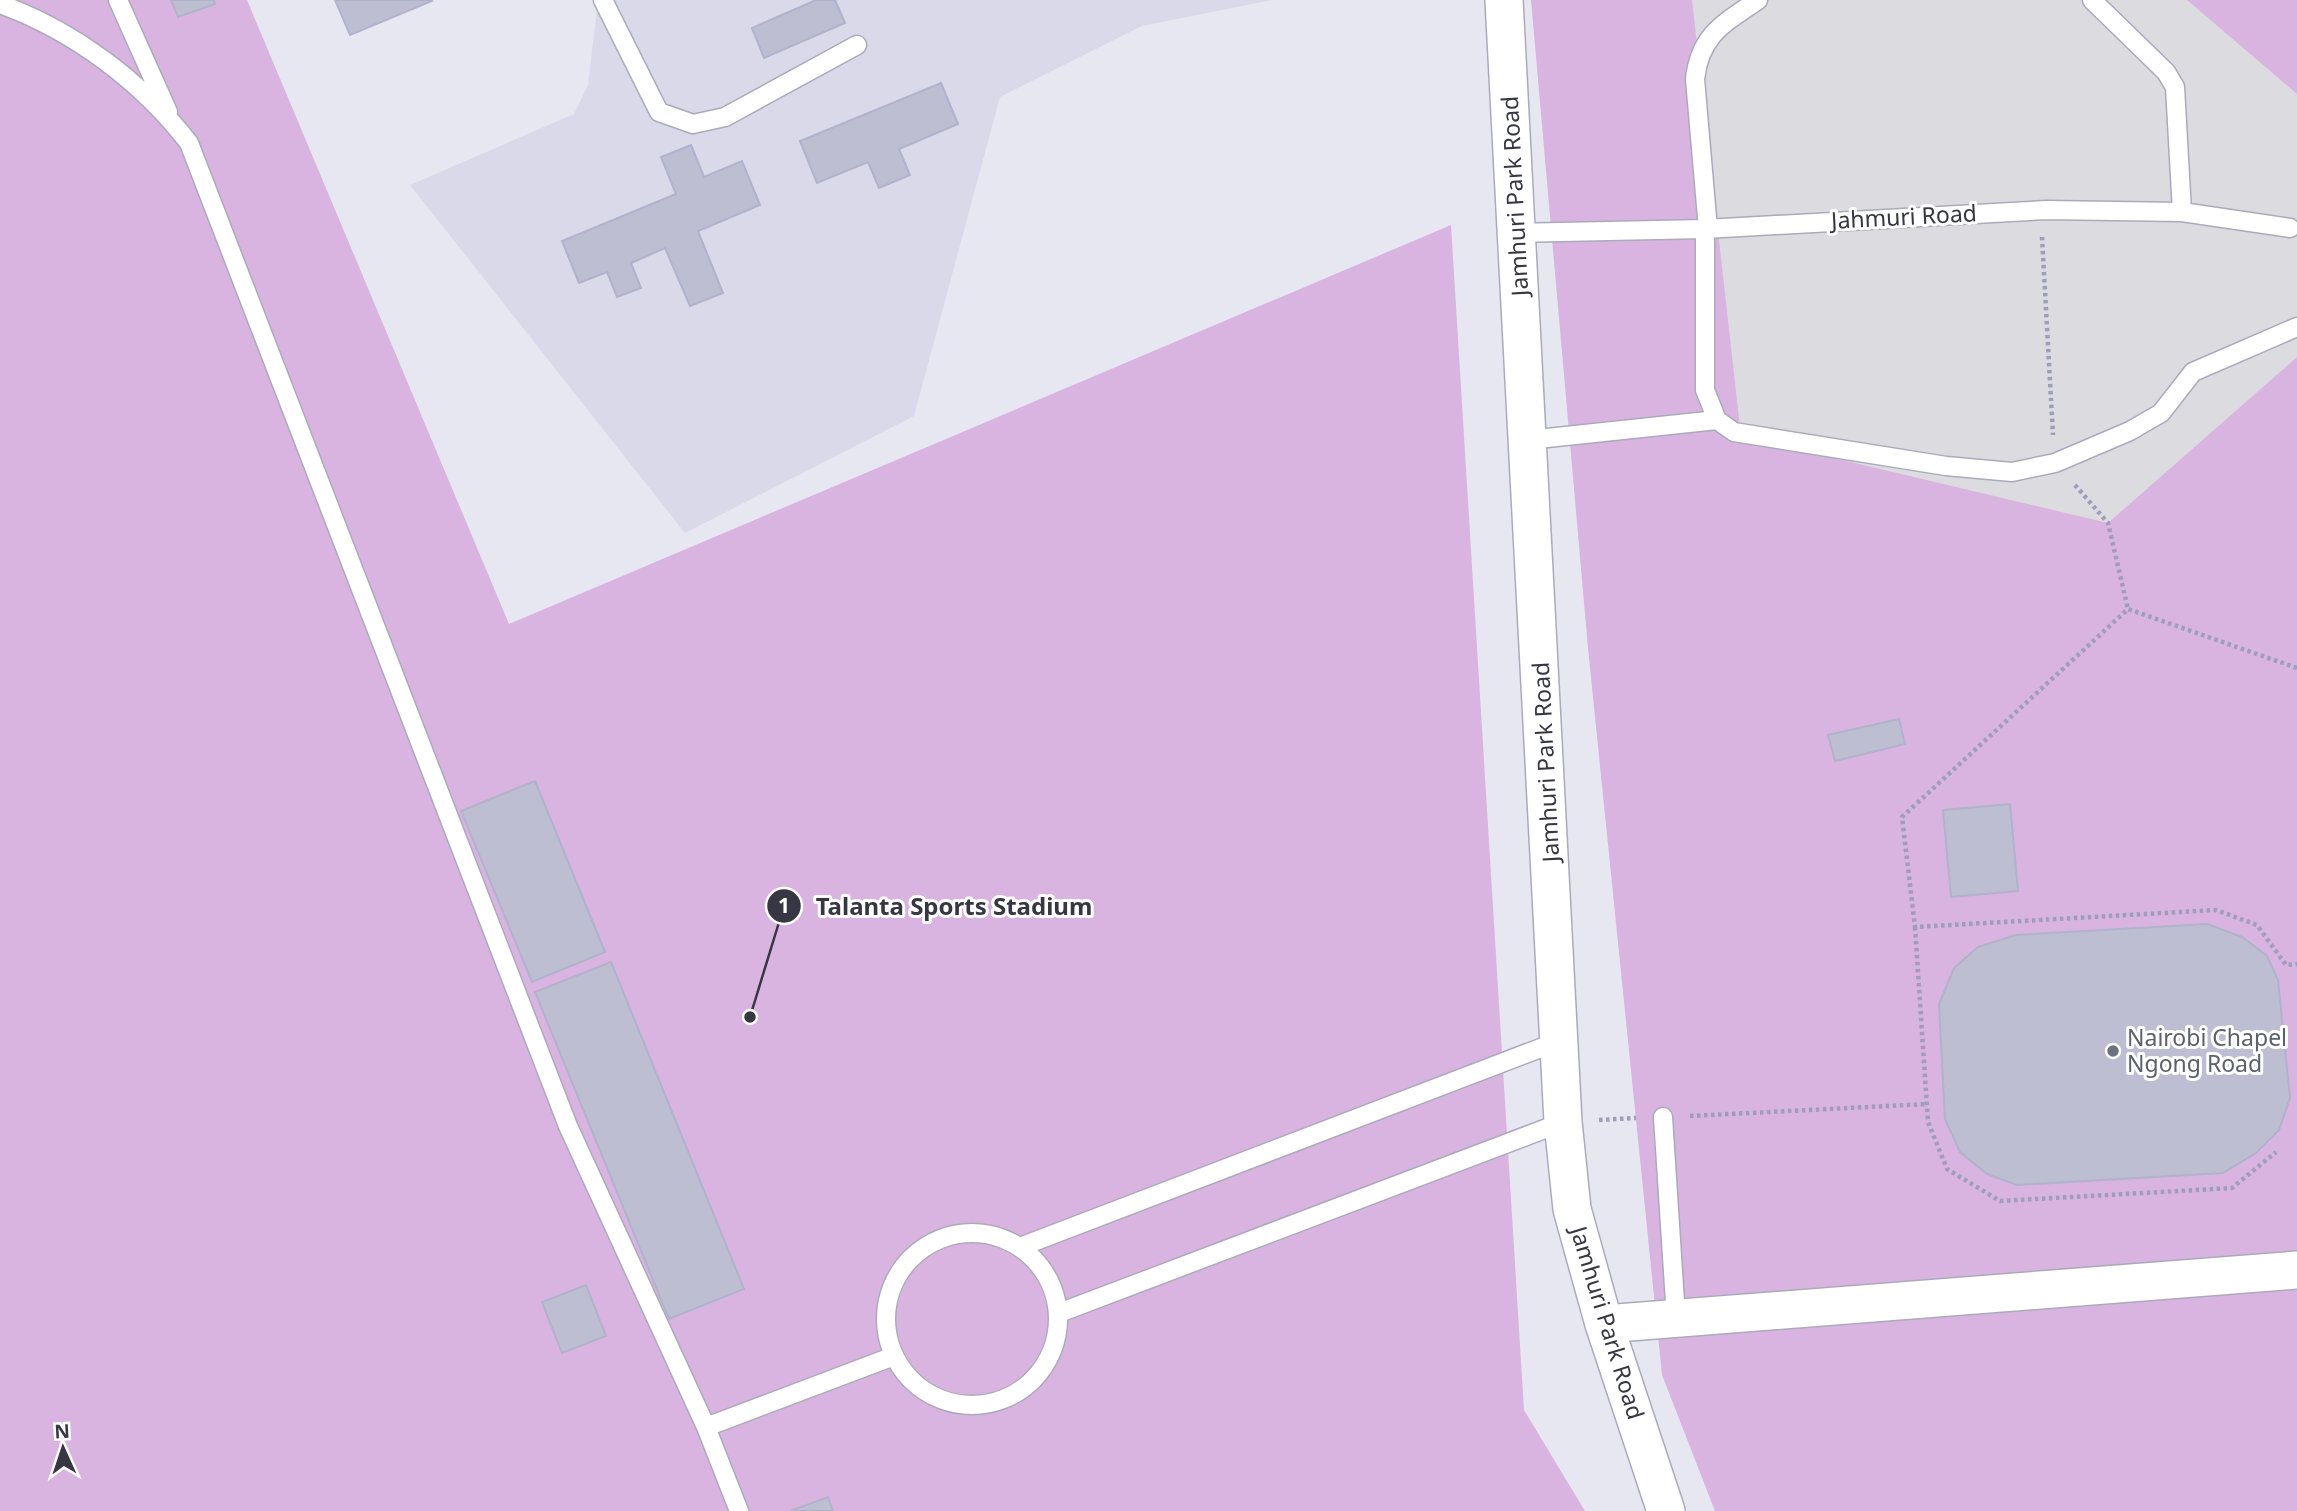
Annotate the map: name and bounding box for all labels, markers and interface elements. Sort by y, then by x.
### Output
street label: Jamhuri Park Road [1493,95,1535,299]
street label: Jahmuri Road [1828,196,1978,236]
street label: Jamhuri Park Road [1524,661,1566,865]
callout: Talanta Sports Stadium [767,884,1106,929]
text: Talanta Sports Stadium [816,889,1092,922]
text: 1 [778,891,790,919]
place label: Nairobi Chapel Ngong Road [2127,1021,2287,1079]
marker: Nairobi Chapel Ngong Road [2105,1043,2121,1059]
street label: Jamhuri Park Road [1563,1220,1653,1423]
north arrow [28,1413,98,1483]
text: N [54,1418,71,1444]

